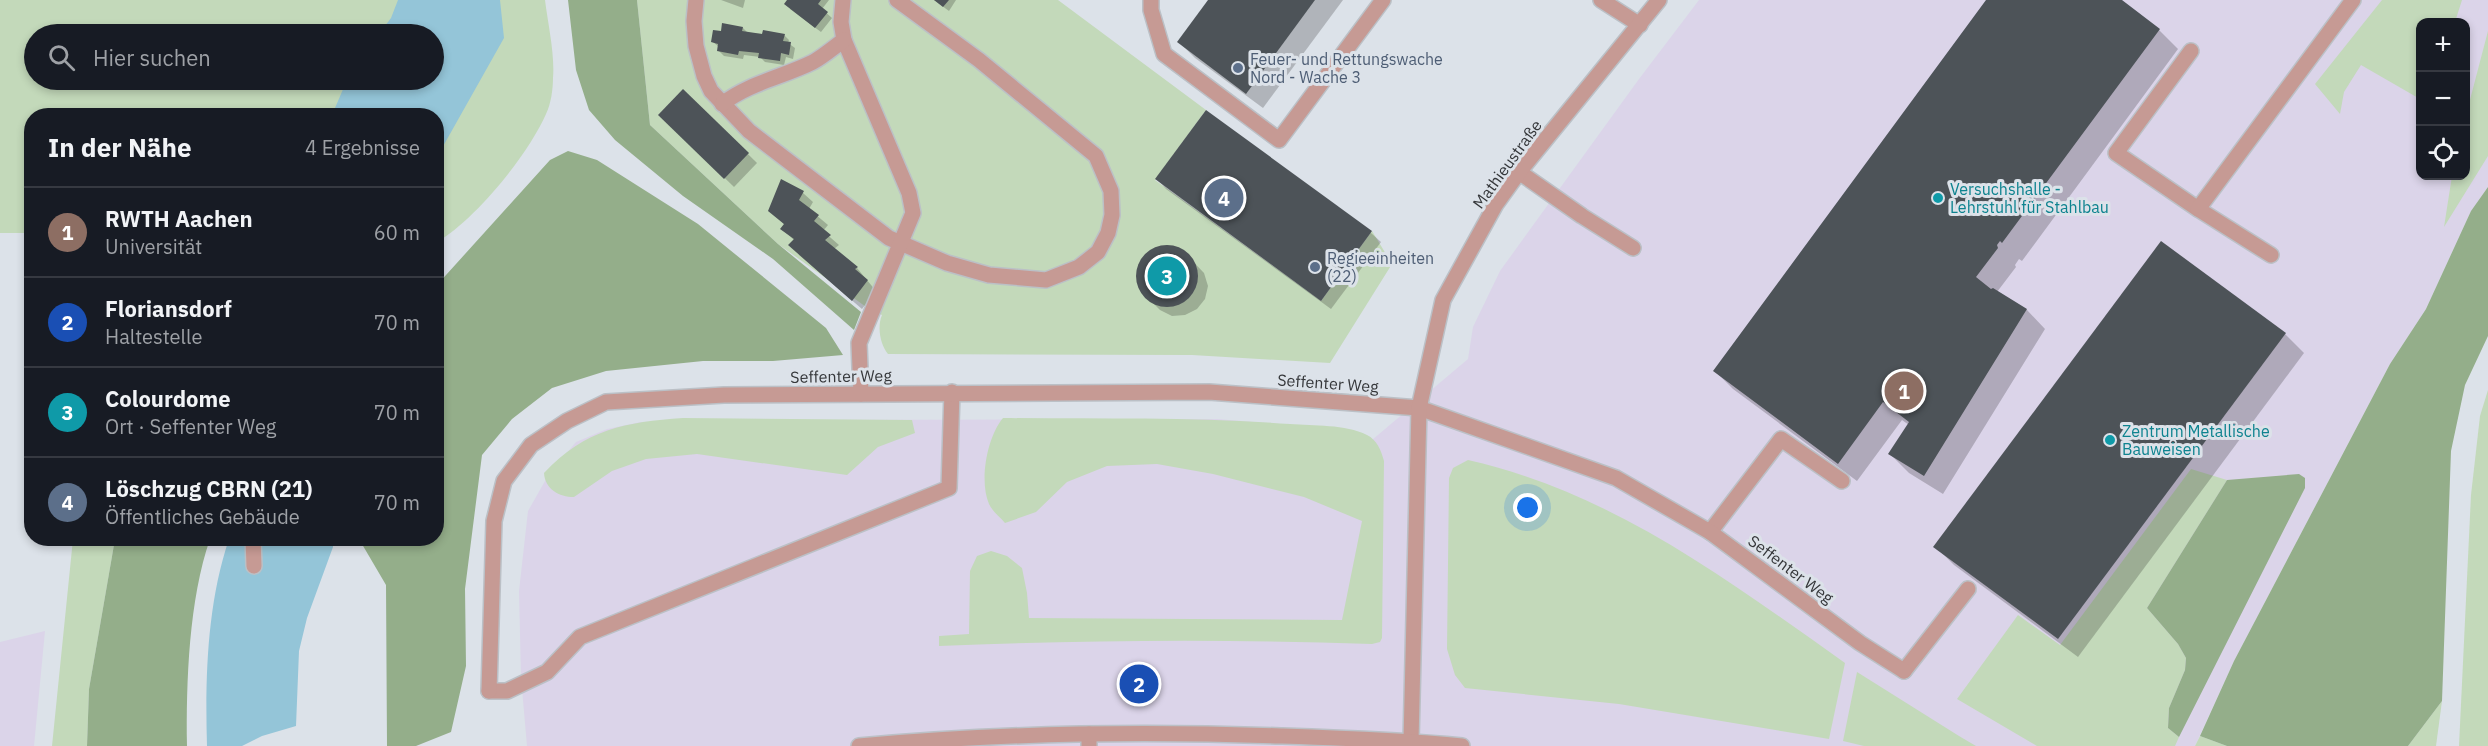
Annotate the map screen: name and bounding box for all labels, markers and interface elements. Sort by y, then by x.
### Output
map controls [2416,18,2470,180]
button: + [2416,18,2470,72]
search box [24,24,444,90]
icon: search [45,41,78,74]
text: Hier suchen [93,43,211,72]
place label: Feuer- und Rettungswache Nord - Wache 3 [1250,49,1443,87]
marker: Feuer- und Rettungswache Nord - Wache 3 [1231,61,1245,75]
button: − [2416,72,2470,126]
street label: Mathieustraße [1468,116,1546,212]
button: locate [2416,126,2470,180]
text: In der Nähe [48,130,192,164]
text: 4 Ergebnisse [305,134,420,161]
pin: 4 [1204,176,1244,220]
place label: Versuchshalle - Lehrstuhl für Stahlbau [1950,179,2109,217]
marker: Versuchshalle - Lehrstuhl für Stahlbau [1931,191,1945,205]
text: RWTH Aachen [105,204,253,233]
text: 1 [62,219,74,246]
text: 60 m [374,219,420,246]
text: Universität [105,233,202,260]
place label: Regieeinheiten (22) [1327,248,1434,286]
pin: 3 [1148,254,1186,298]
marker: Regieeinheiten (22) [1308,260,1322,274]
text: Floriansdorf [105,294,232,323]
text: 2 [62,309,74,336]
text: 70 m [374,309,420,336]
text: Haltestelle [105,323,202,350]
street label: Seffenter Weg [790,365,892,387]
pin: 1 [1884,368,1924,414]
street label: Seffenter Weg [1277,369,1380,397]
text: Colourdome [105,384,231,413]
text: 3 [62,399,74,426]
text: 70 m [374,399,420,426]
text: Ort · Seffenter Weg [105,413,276,440]
place label: Zentrum Metallische Bauweisen [2122,421,2270,459]
marker: Zentrum Metallische Bauweisen [2103,433,2117,447]
text: Löschzug CBRN (21) [105,474,312,503]
text: 4 [62,489,74,516]
text: 70 m [374,489,420,516]
your location [1513,493,1542,522]
text: Öffentliches Gebäude [105,503,300,530]
street label: Seffenter Weg [1744,530,1838,608]
pin: 2 [1120,662,1158,706]

